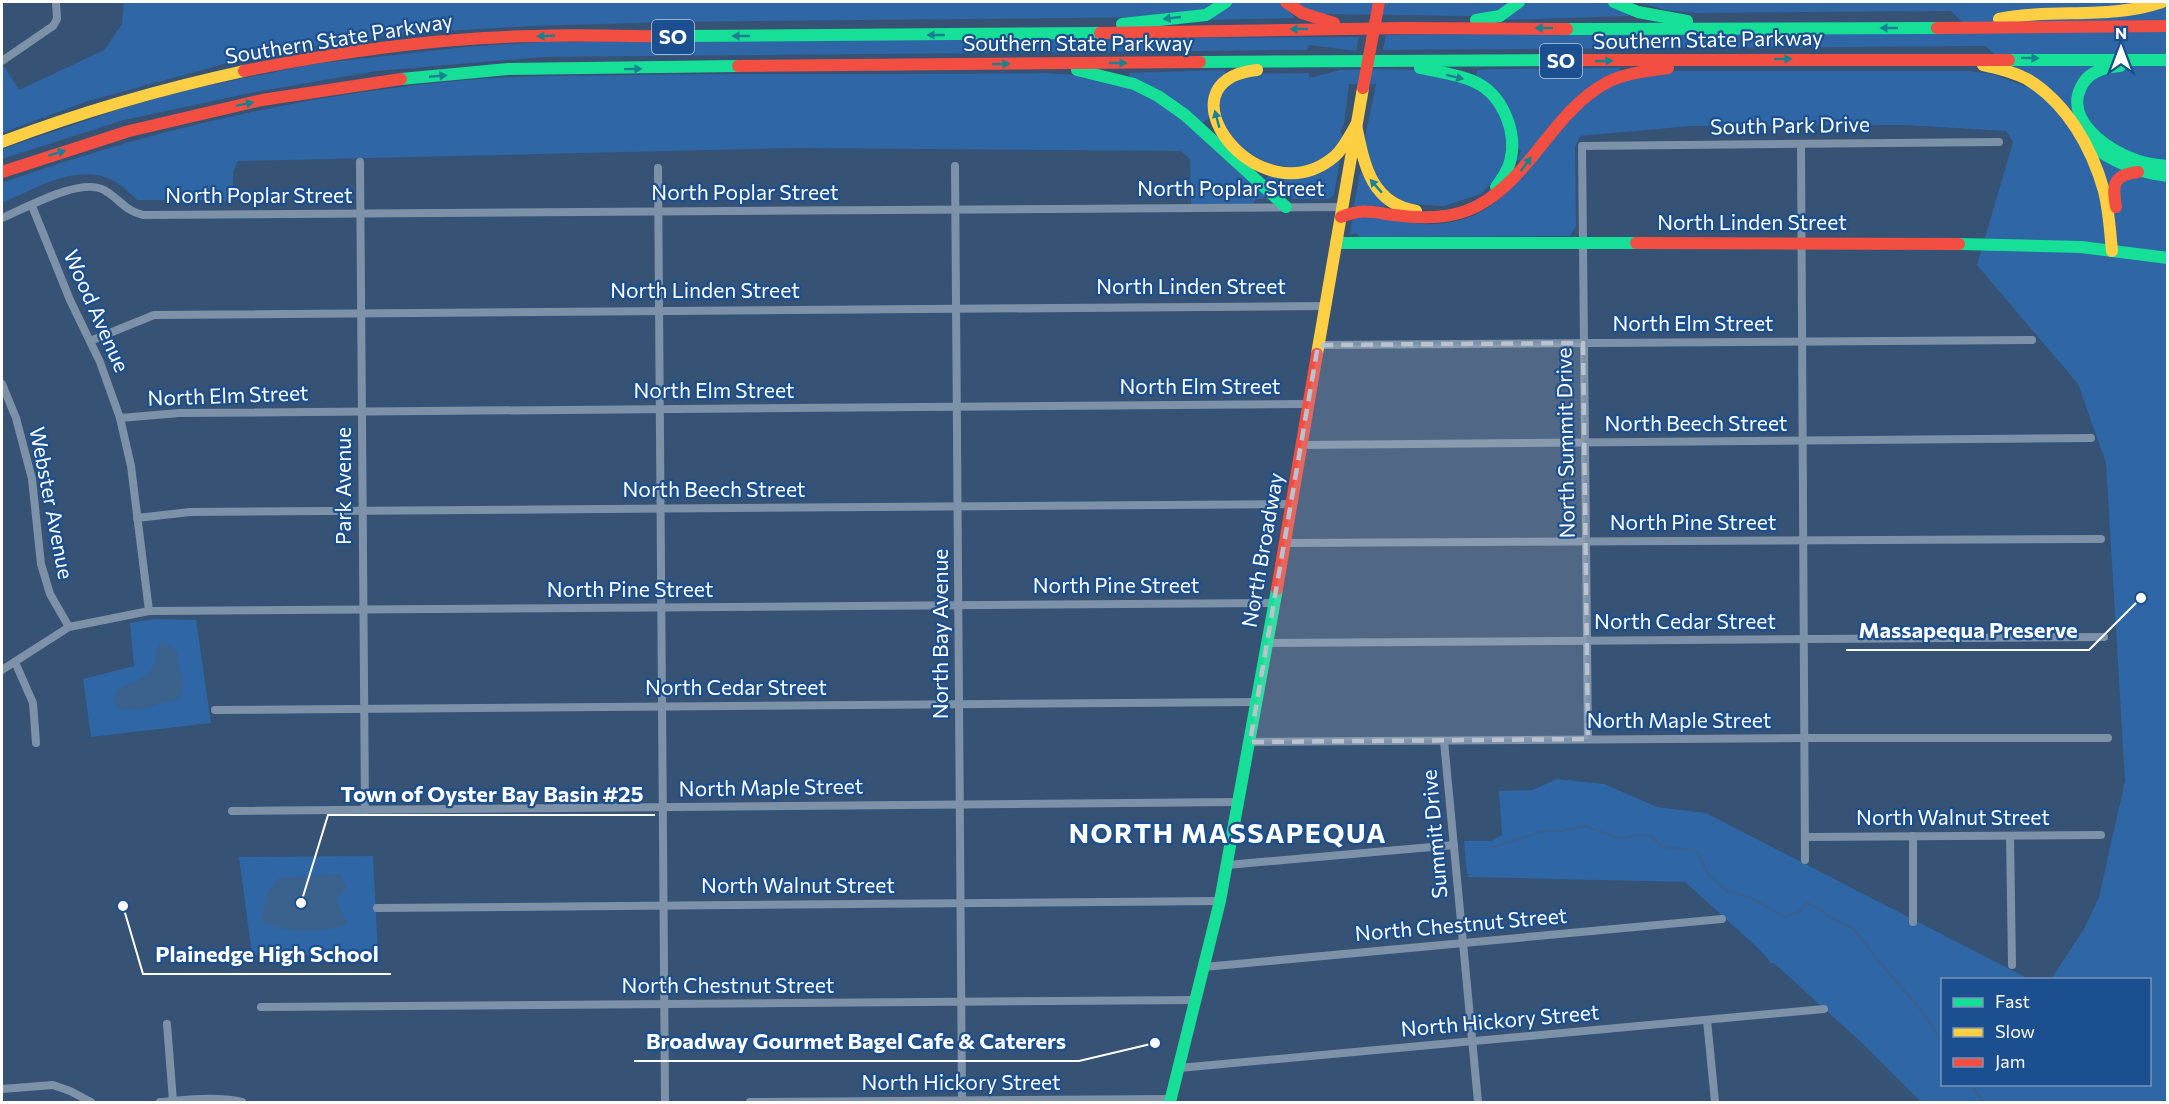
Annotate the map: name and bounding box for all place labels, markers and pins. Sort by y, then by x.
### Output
callout: Massapequa Preserve [1846,610,2089,650]
callout: Town of Oyster Bay Basin #25 [328,775,655,815]
callout: Plainedge High School [143,934,391,974]
callout: Broadway Gourmet Bagel Cafe & Caterers [634,1021,1079,1061]

